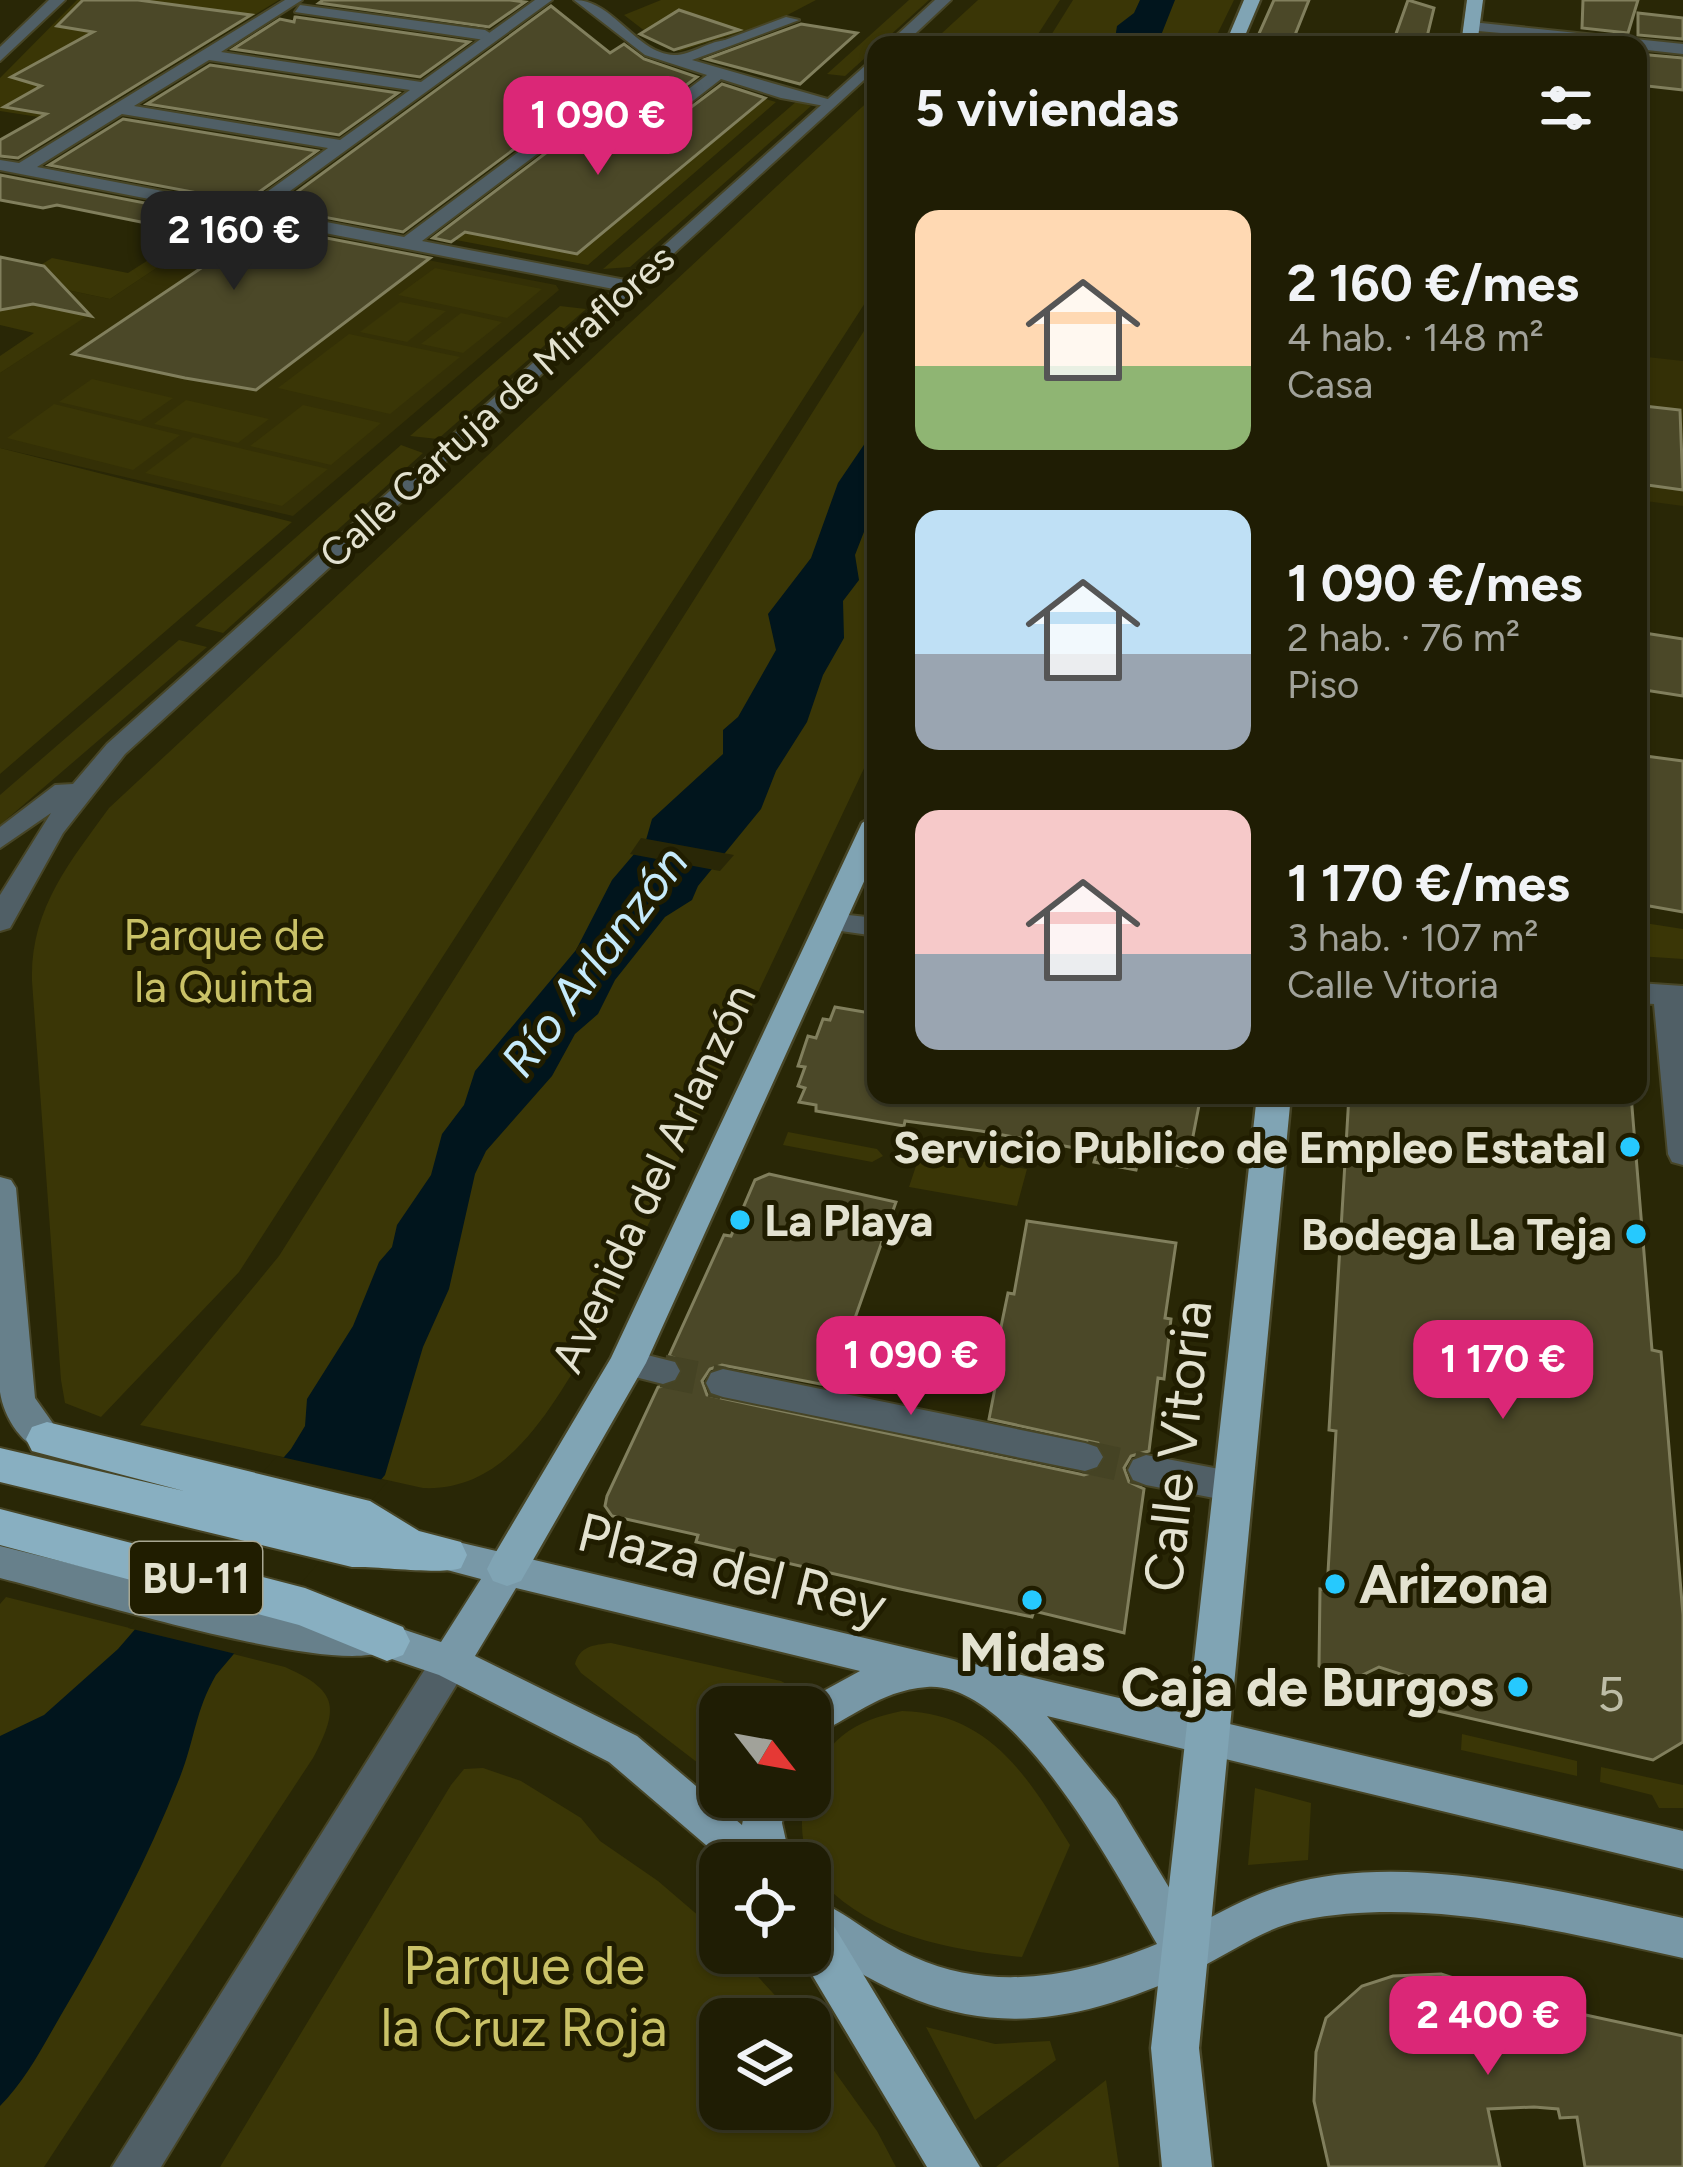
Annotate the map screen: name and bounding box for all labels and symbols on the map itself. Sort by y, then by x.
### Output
pin: 1 090 € [487,76,709,178]
pin: 2 160 € [123,191,345,293]
street label: Calle Cartuja de Miraflores [310,234,684,578]
water label: Río Arlanzón [488,834,700,1088]
park label: Parque de la Quinta [123,907,325,1013]
street label: Avenida del Arlanzón [539,975,767,1381]
place label: Servicio Publico de Empleo Estatal [893,1120,1606,1174]
marker: Servicio Publico de Empleo Estatal [1617,1134,1643,1160]
place label: La Playa [764,1193,934,1247]
marker: La Playa [727,1207,753,1233]
place label: Bodega La Teja [1301,1207,1612,1261]
marker: Bodega La Teja [1623,1221,1649,1247]
street label: Calle Vitoria [1130,1297,1226,1595]
pin: 1 090 € [800,1316,1022,1418]
pin: 1 170 € [1392,1320,1614,1422]
street label: Plaza del Rey [571,1499,893,1639]
road number: BU-11 [130,1542,262,1614]
place label: Arizona [1359,1552,1549,1617]
marker: Arizona [1322,1571,1348,1597]
marker: Midas [1019,1587,1045,1613]
place label: Midas [959,1620,1105,1685]
place label: Caja de Burgos [1121,1655,1494,1720]
house number: 5 [1597,1665,1625,1723]
marker: Caja de Burgos [1505,1674,1531,1700]
north arrow [699,1686,831,1818]
park label: Parque de la Cruz Roja [380,1933,668,2060]
pin: 2 400 € [1377,1976,1599,2078]

